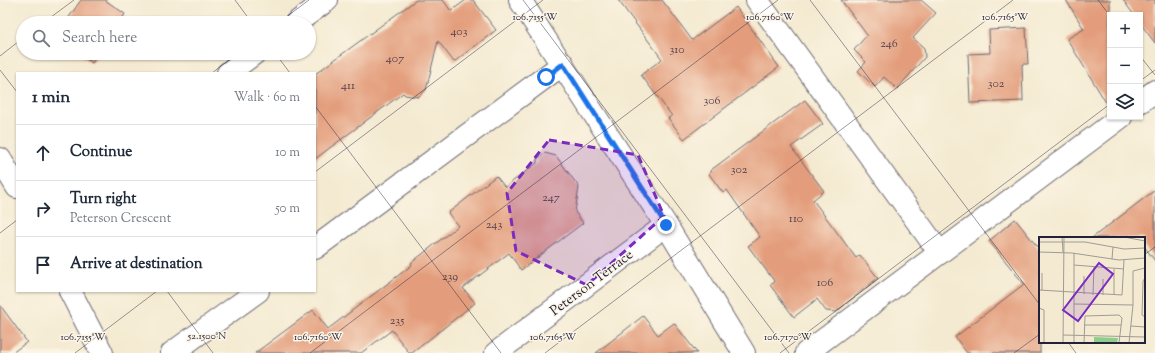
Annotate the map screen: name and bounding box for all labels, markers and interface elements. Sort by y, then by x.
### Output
text: 106.7155°W [513,10,557,25]
text: 106.7160°W [746,10,794,25]
text: 106.7165°W [982,10,1028,25]
map controls [1107,12,1143,120]
button: + [1107,12,1143,48]
search box [16,16,316,60]
house number: 403 [450,23,468,41]
icon: search [30,27,52,49]
text: Search here [62,28,137,49]
house number: 246 [880,35,898,53]
house number: 310 [669,41,685,59]
button: − [1107,48,1143,84]
house number: 407 [386,50,404,68]
route start [537,68,555,86]
house number: 302 [988,75,1005,93]
house number: 411 [341,77,355,95]
button: layers [1107,84,1143,120]
text: 1 min [32,86,70,110]
text: Walk · 60 m [234,89,300,107]
house number: 306 [703,92,721,110]
icon: ahead [32,142,54,164]
text: Continue [70,142,132,163]
text: 10 m [275,144,300,162]
house number: 302 [731,161,748,179]
text: Turn right [70,189,136,210]
house number: 247 [542,189,560,207]
icon: right [32,198,54,220]
text: 50 m [275,200,300,218]
text: Peterson Crescent [70,210,171,228]
house number: 110 [789,210,803,228]
house number: 243 [486,216,502,234]
route end [657,216,675,234]
inset map [1039,237,1145,343]
street label: Peterson Terrace [546,246,638,322]
icon: arrive [32,254,54,276]
text: Arrive at destination [70,254,203,275]
house number: 239 [442,268,458,286]
house number: 106 [817,274,833,292]
house number: 235 [390,312,404,330]
text: 52.1500°N [187,329,226,344]
text: 106.7155°W [61,330,105,345]
text: 106.7160°W [294,330,342,345]
text: 106.7165°W [530,330,576,345]
text: 106.7170°W [764,330,812,345]

